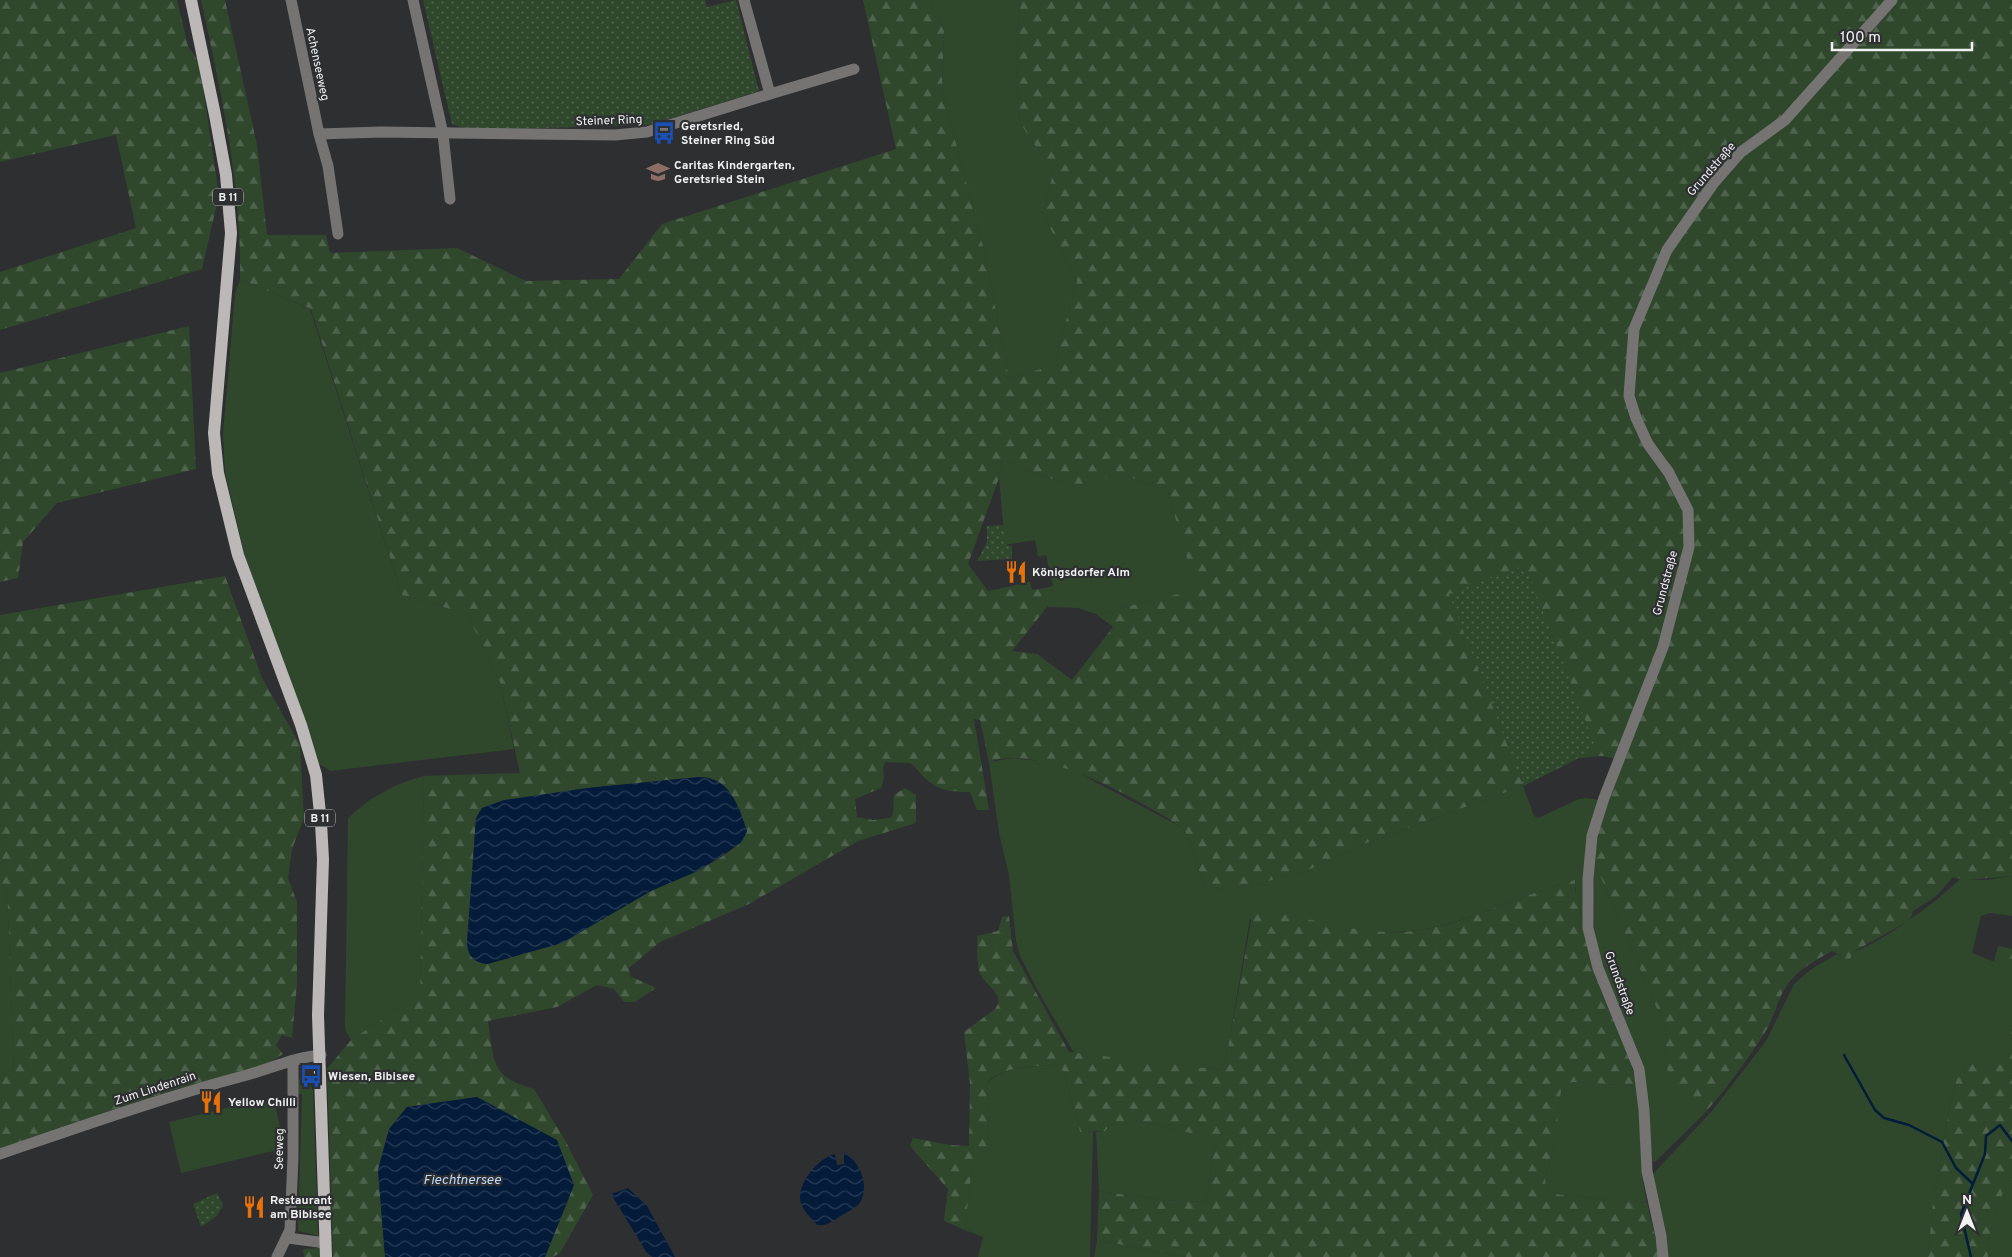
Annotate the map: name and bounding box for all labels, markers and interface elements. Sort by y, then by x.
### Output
scale bar [1832,20,1972,52]
street label: Achenseeweg [301,26,333,102]
text: 100 m [1840,29,1881,48]
street label: Steiner Ring [575,112,643,130]
place label: Geretsried, Steiner Ring Süd [681,119,775,149]
bus stop icon: Geretsried, Steiner Ring Süd [651,120,677,146]
street label: Grundstraße [1684,139,1740,200]
place label: Caritas Kindergarten, Geretsried Stein [674,158,795,188]
school or university icon: Caritas Kindergarten, Geretsried Stein [645,159,671,185]
road number: B 11 [213,188,243,206]
street label: Grundstraße [1650,549,1682,618]
restaurant icon: Königsdorfer Alm [1003,559,1029,585]
place label: Königsdorfer Alm [1032,565,1130,581]
road number: B 11 [305,810,335,826]
street label: Grundstraße [1600,949,1638,1017]
bus stop icon: Wiesen, Bibisee [298,1063,324,1089]
street label: Zum Lindenrain [112,1068,198,1110]
place label: Wiesen, Bibisee [328,1069,416,1085]
restaurant icon: Yellow Chilli [198,1089,224,1115]
place label: Yellow Chilli [228,1095,296,1111]
street label: Seeweg [272,1128,288,1170]
water label: Fiechtnersee [423,1172,502,1189]
north arrow [1942,1187,1992,1237]
text: N [1962,1192,1972,1209]
place label: Restaurant am Bibisee [270,1193,332,1223]
restaurant icon: Restaurant am Bibisee [241,1194,267,1220]

